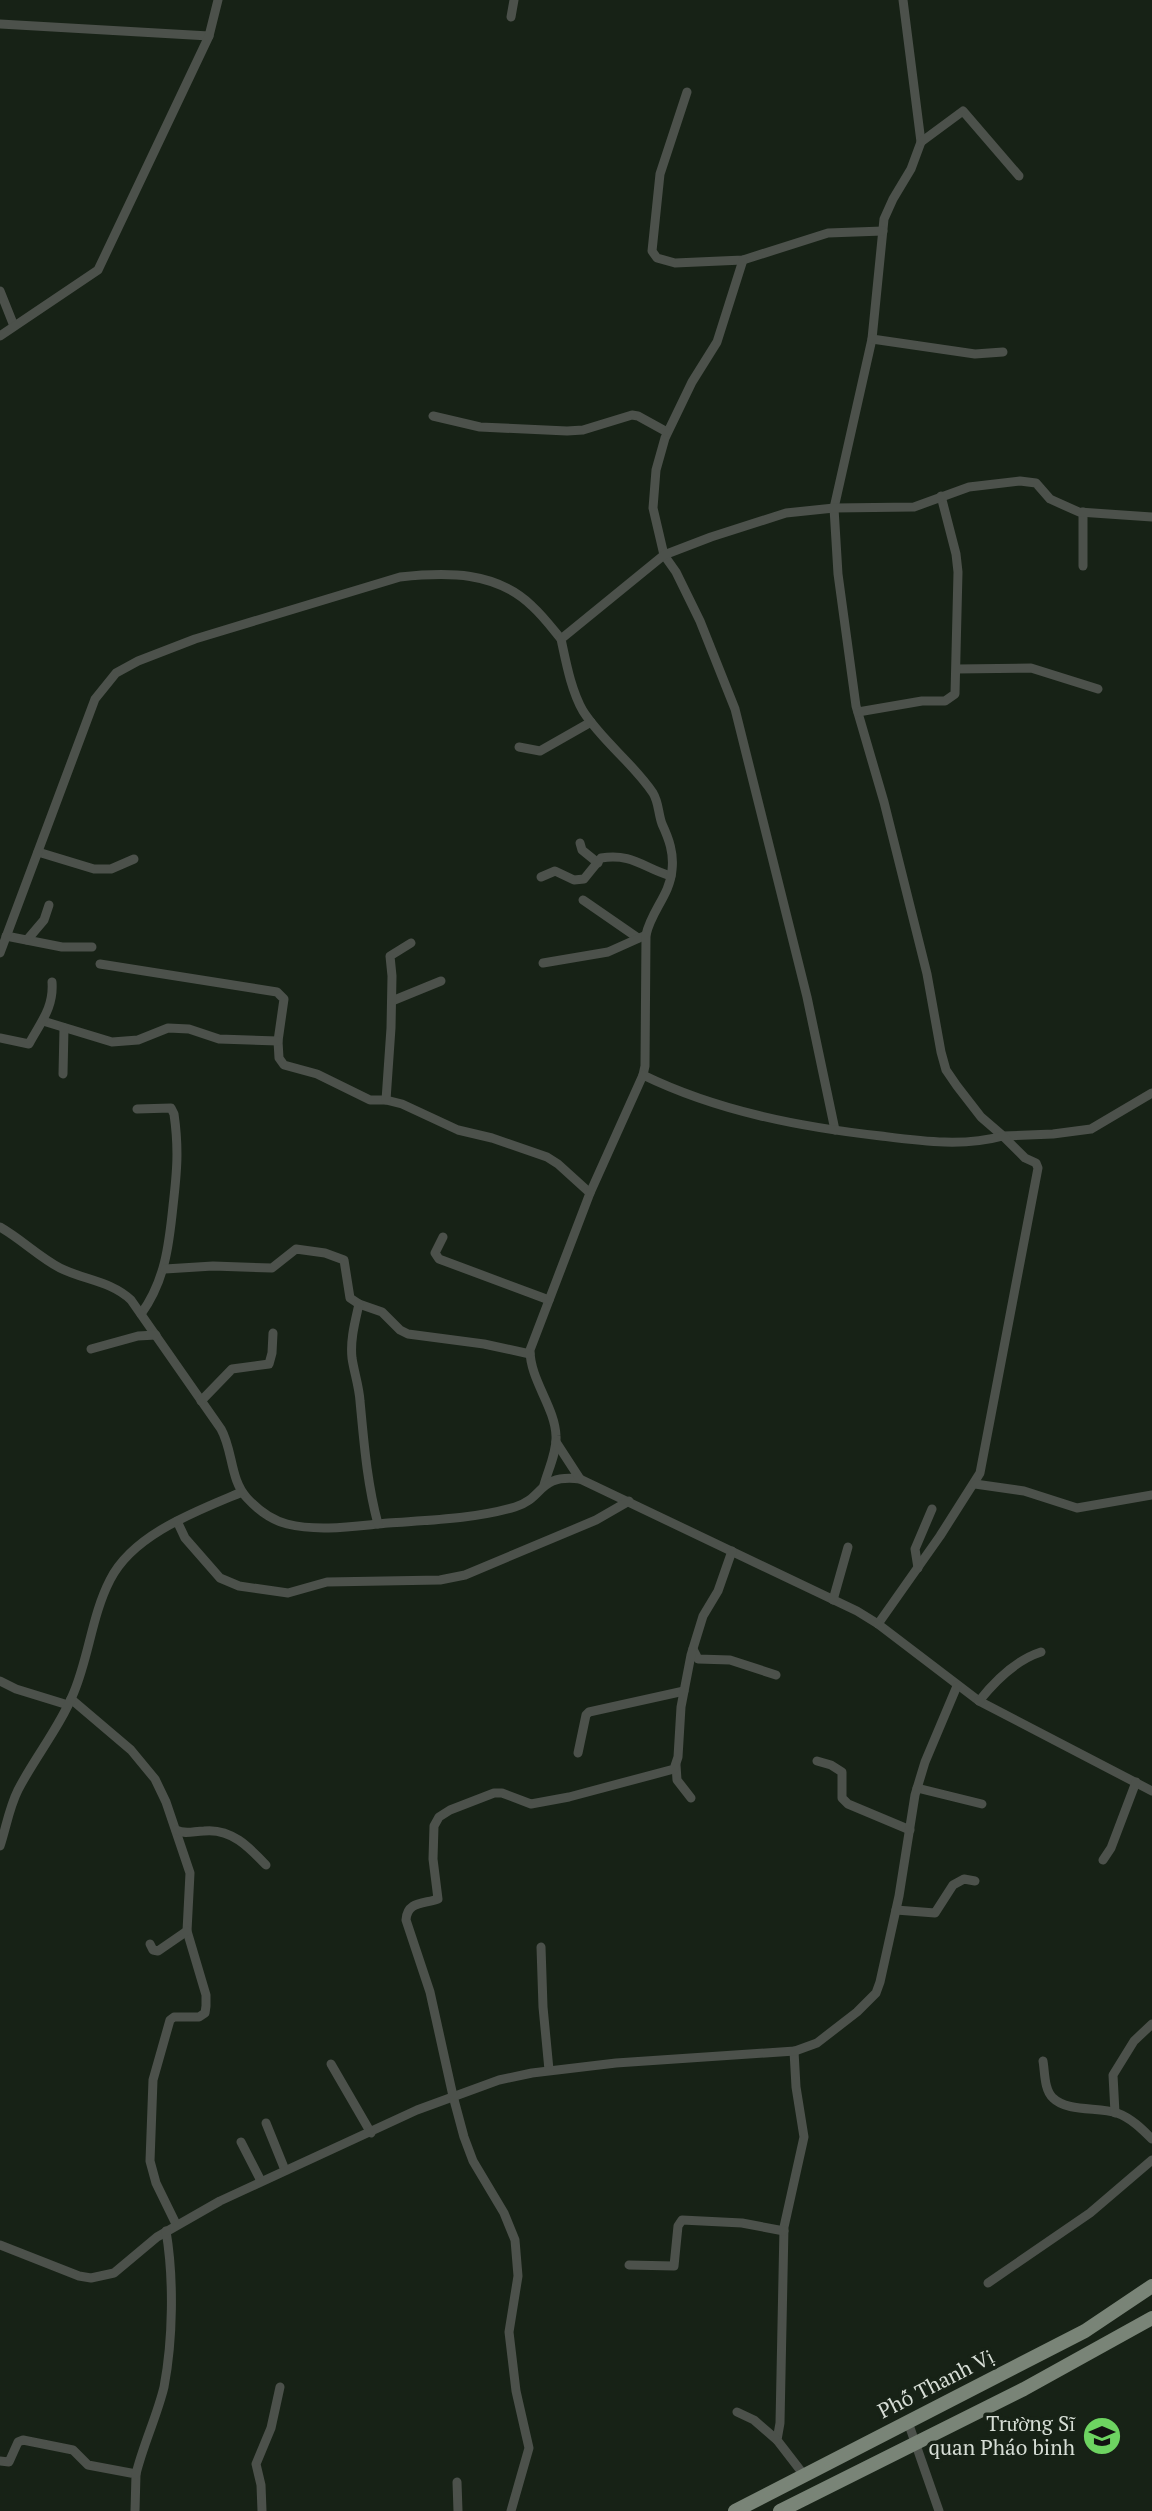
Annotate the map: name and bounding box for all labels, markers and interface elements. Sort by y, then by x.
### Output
street label: Phố Thanh Vị [873,2342,999,2424]
place label: Trường Sĩ quan Pháo binh [929,2409,1076,2461]
school or university icon: Trường Sĩ quan Pháo binh [1081,2415,1123,2457]

